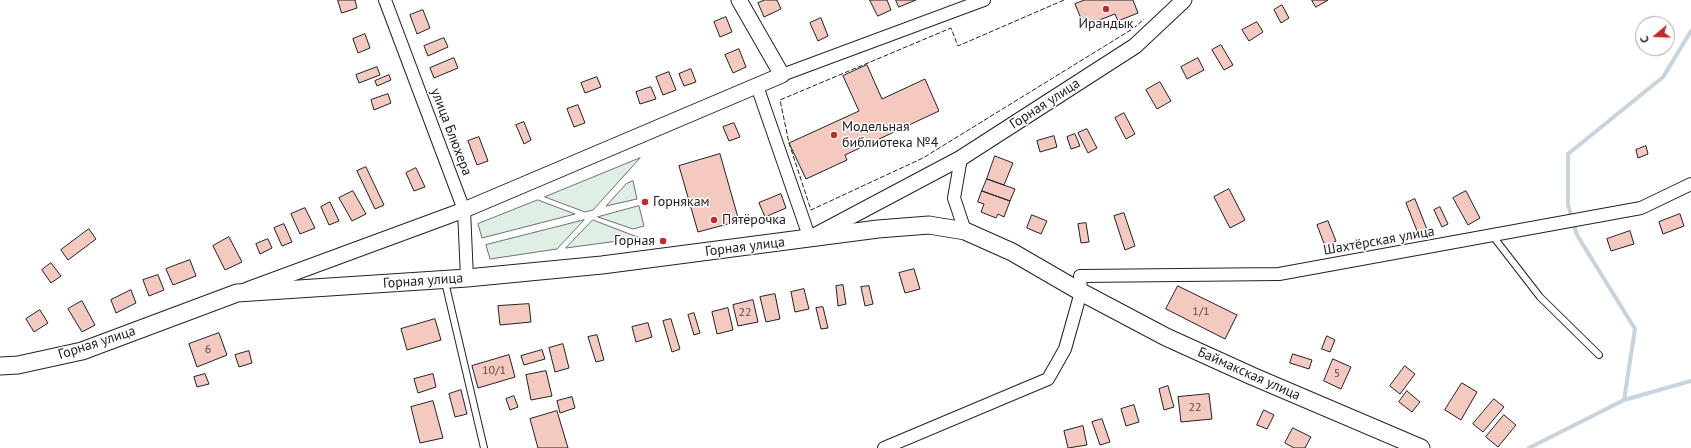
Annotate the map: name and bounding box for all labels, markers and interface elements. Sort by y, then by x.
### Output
marker: Ирандык [1101,4,1111,14]
place label: Ирандык [1078,16,1134,32]
north arrow [1635,16,1675,56]
text: С [1637,34,1652,45]
street label: Горная улица [1007,75,1083,133]
street label: улица Блюхера [427,86,475,178]
place label: Модельная библиотека №4 [842,119,938,152]
marker: Модельная библиотека №4 [829,130,839,140]
place label: Горнякам [653,194,710,210]
marker: Горнякам [640,197,650,207]
place label: Пятёрочка [722,212,786,228]
marker: Пятёрочка [709,215,719,225]
street label: Шахтёрская улица [1322,223,1436,259]
place label: Горная [614,233,655,249]
street label: Горная улица [704,234,786,260]
marker: Горная [658,236,668,246]
street label: Горная улица [382,270,464,292]
house number: 1/1 [1192,305,1210,319]
house number: 22 [738,306,752,320]
street label: Горная улица [56,323,138,363]
house number: 6 [205,343,211,357]
street label: Баймакская улица [1195,344,1303,404]
house number: 10/1 [482,364,506,378]
house number: 5 [1334,367,1340,381]
house number: 22 [1188,401,1202,415]

